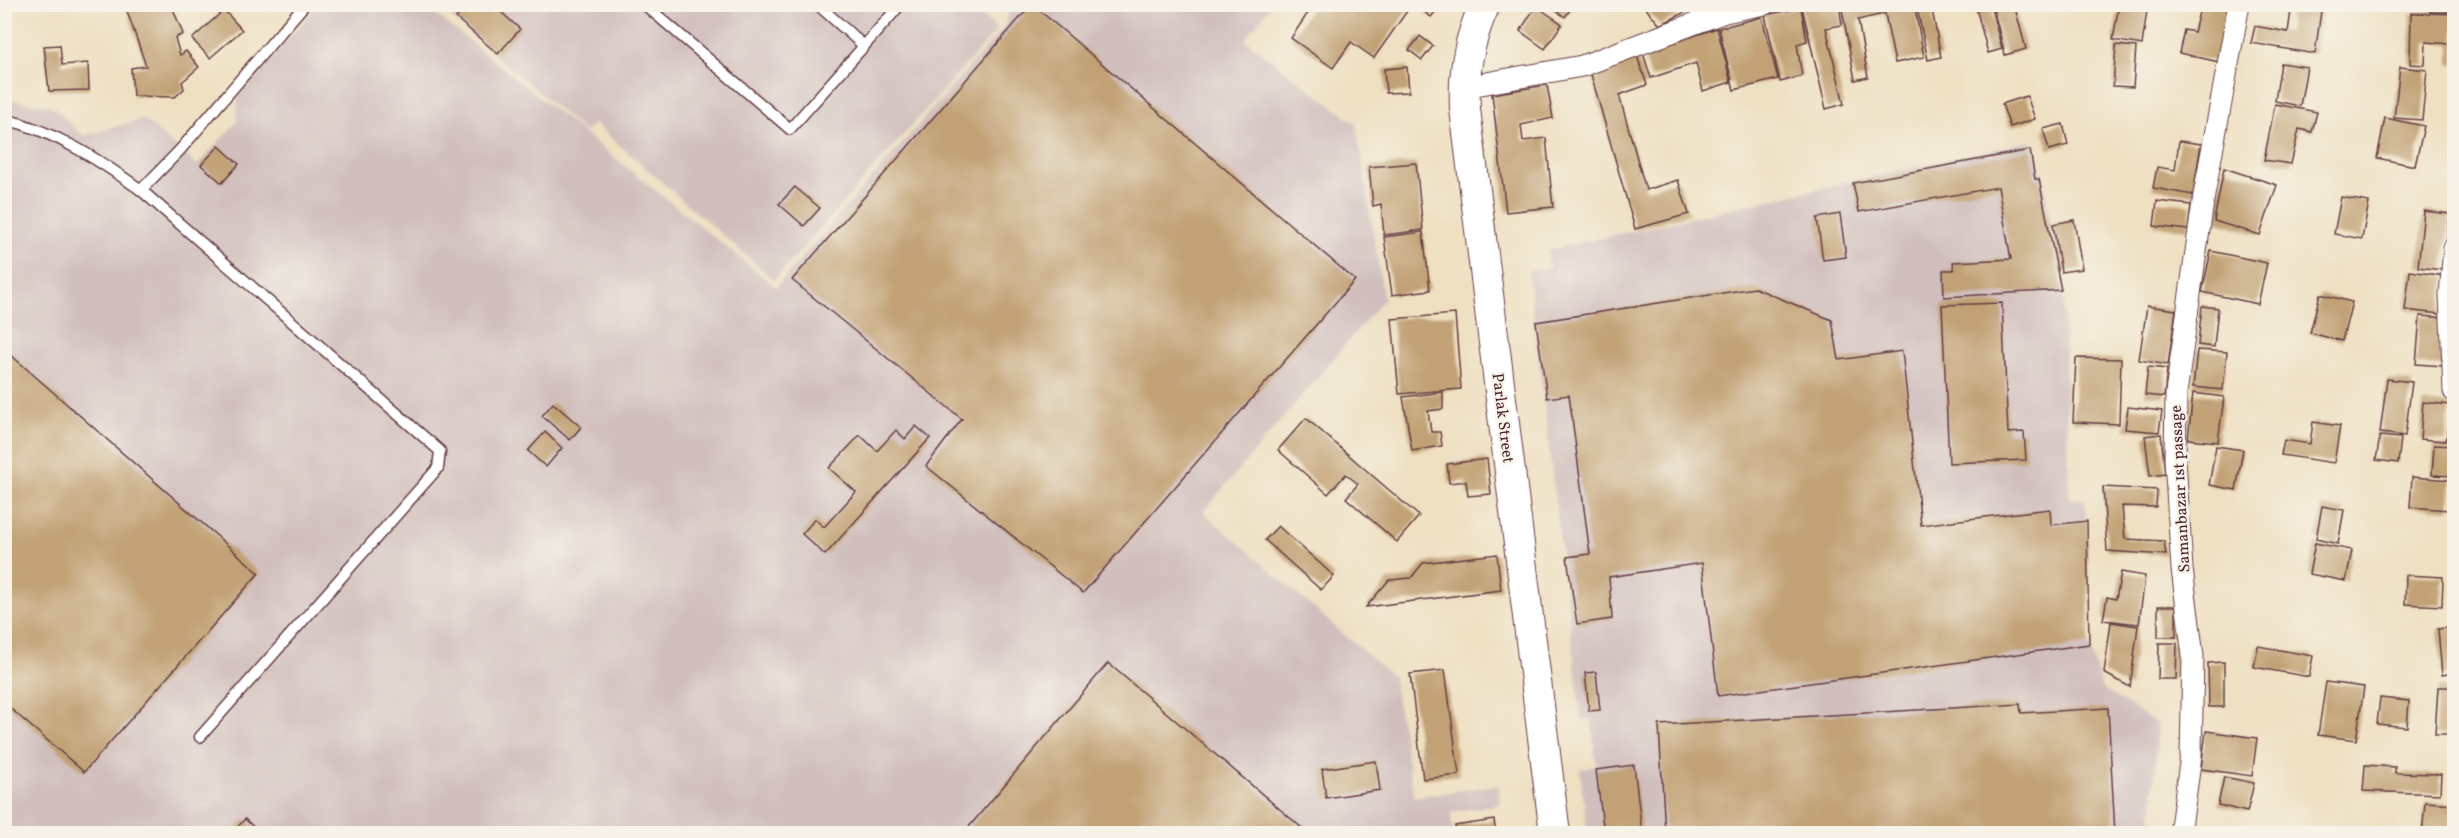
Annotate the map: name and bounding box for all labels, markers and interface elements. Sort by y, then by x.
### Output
street label: Parlak Street [1486,372,1518,465]
street label: Samanbazar 1st passage [2166,405,2196,573]

